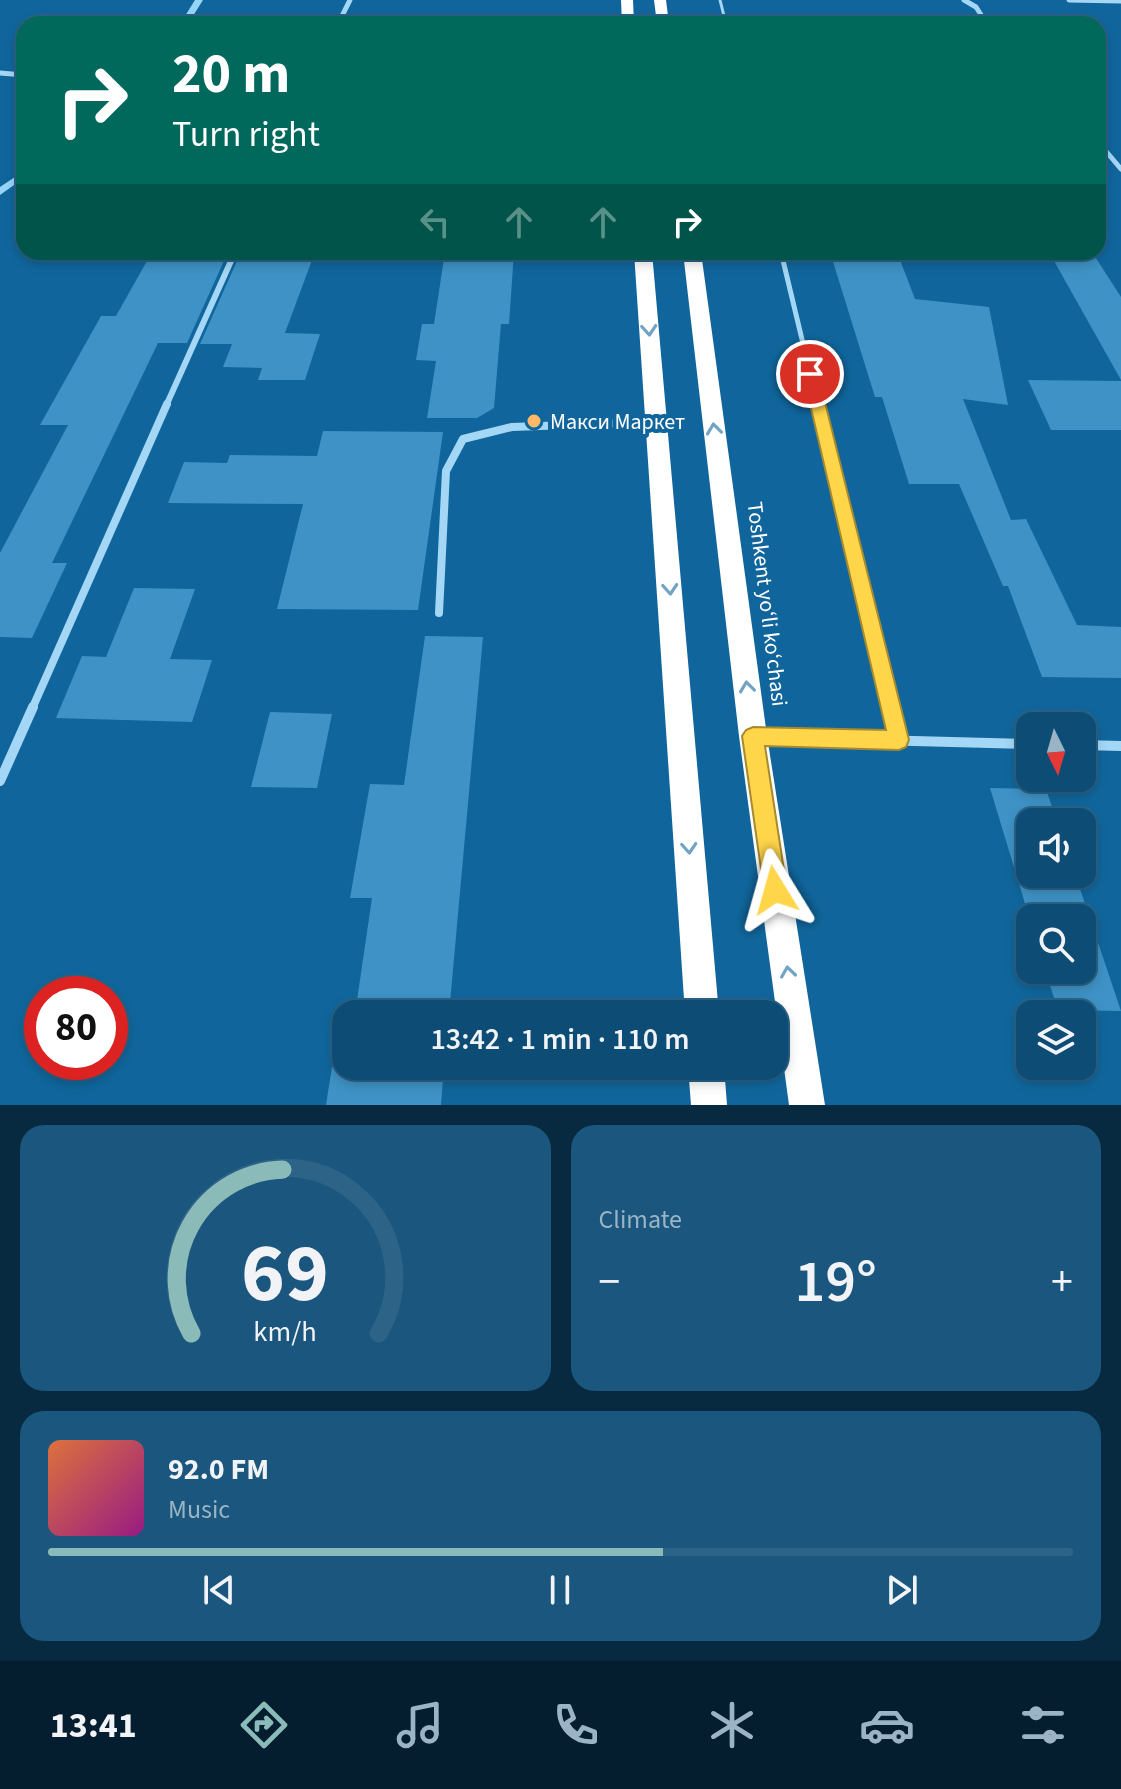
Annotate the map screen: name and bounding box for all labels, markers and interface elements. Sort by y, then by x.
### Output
text: 20 m [172,35,290,114]
icon: right [40,48,144,152]
text: Turn right [172,109,320,160]
icon: left [413,200,457,244]
icon: ahead [497,200,541,244]
icon: ahead [581,200,625,244]
icon: right [665,200,709,244]
one-way arrow [641,324,658,337]
pin [776,340,844,408]
icon: arrive [788,352,832,396]
place label: Макси Маркет [550,406,685,438]
marker: Макси Маркет [525,412,543,430]
one-way arrow [706,423,723,436]
street label: Toshkent yo‘li ko‘chasi [739,500,795,708]
one-way arrow [661,583,678,596]
one-way arrow [739,680,756,694]
north arrow [1016,712,1096,792]
map controls [1016,712,1096,1080]
button: sound [1016,808,1096,888]
one-way arrow [681,842,698,855]
position arrow [733,848,817,932]
button: search [1016,904,1096,984]
one-way arrow [780,966,797,979]
speed limit sign: 80 [24,976,128,1080]
button: layers [1016,1000,1096,1080]
text: 13:42 · 1 min · 110 m [430,1018,690,1061]
text: Climate [599,1201,682,1238]
text: 69 [241,1215,329,1333]
text: 19° [795,1240,877,1325]
text: − [599,1251,620,1314]
text: + [1051,1251,1073,1314]
text: km/h [254,1312,317,1352]
text: 92.0 FM [168,1448,269,1491]
text: Music [168,1491,230,1528]
icon: previous [197,1568,241,1612]
icon: pause [538,1568,582,1612]
icon: next [880,1568,924,1612]
icon: directions [236,1697,292,1753]
icon: music [392,1697,448,1753]
icon: phone [548,1697,604,1753]
icon: climate [704,1697,760,1753]
icon: car [859,1697,915,1753]
icon: filters [1015,1697,1071,1753]
text: 13:41 [50,1700,137,1751]

